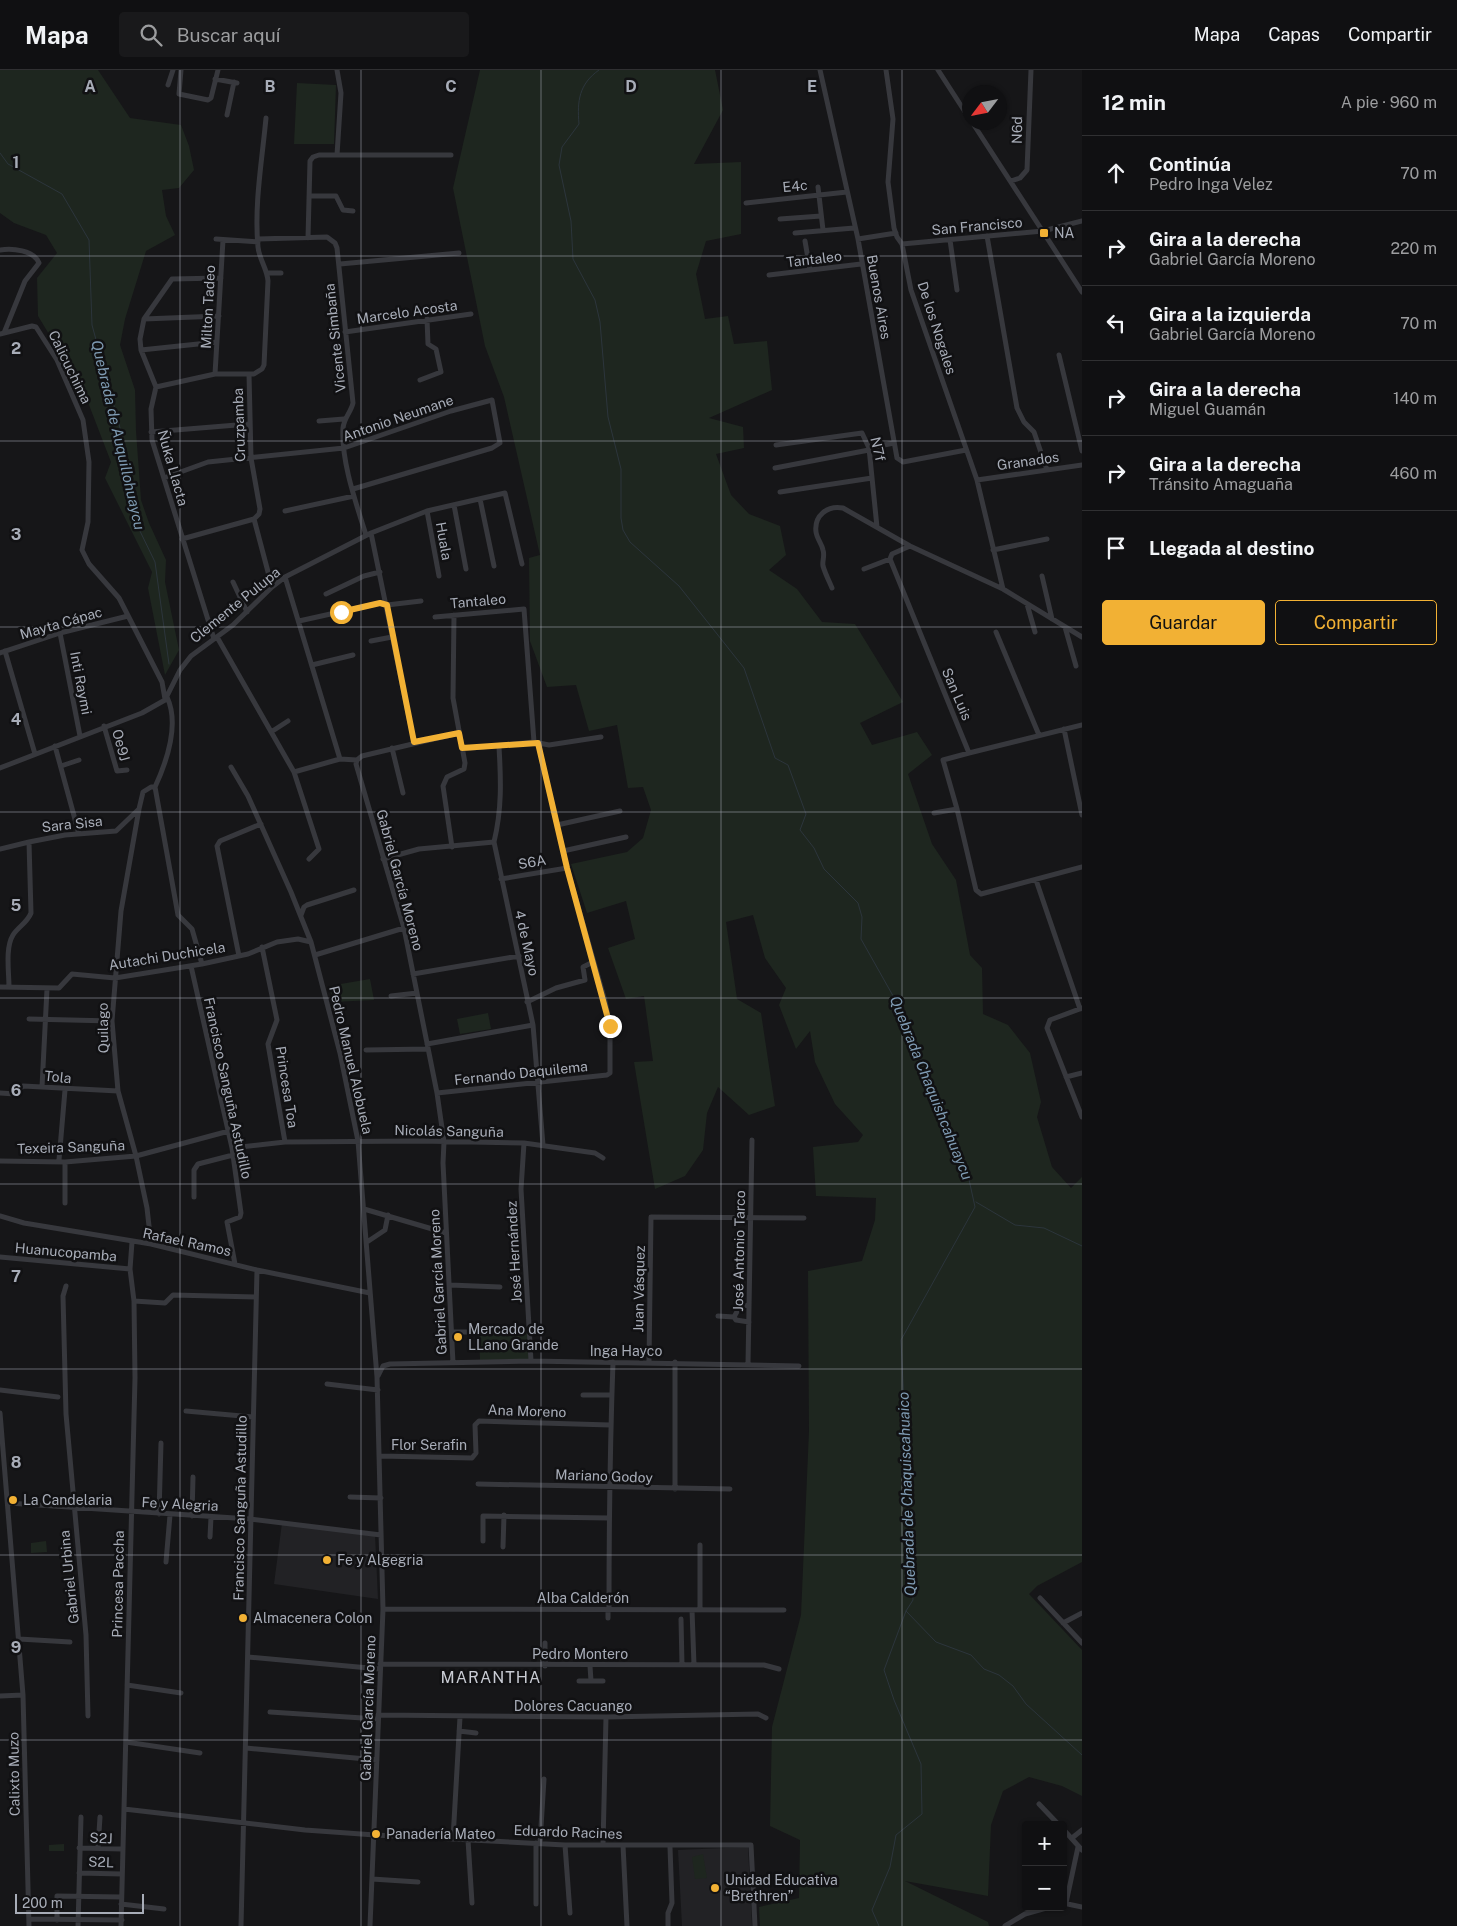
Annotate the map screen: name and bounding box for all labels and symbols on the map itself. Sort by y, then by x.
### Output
text: A [84,77,96,96]
text: B [265,77,276,96]
text: C [445,77,457,96]
text: D [625,77,637,96]
text: E [807,77,817,96]
north arrow [962,85,1007,130]
street label: N6d [1009,116,1025,144]
text: 1 [13,153,19,172]
street label: E4c [782,177,808,195]
street label: San Francisco [931,214,1023,238]
place label: NA [1054,225,1075,241]
marker: NA [1038,227,1050,239]
street label: Tantaleo [785,248,843,270]
street label: Buenos Aires [864,253,894,341]
street label: Milton Tadeo [198,265,218,349]
street label: De los Nogales [914,280,960,376]
street label: Vicente Simbaña [321,283,349,393]
street label: Marcelo Acosta [356,297,458,327]
street label: Calicuchima [45,328,95,406]
water label: Quebrada de Auquillohuaycu [88,338,149,531]
text: 2 [11,339,21,358]
street label: Cruzpamba [230,388,248,462]
street label: Antonio Neumane [341,392,456,444]
street label: Ñuka Llacta [155,428,192,508]
street label: N7f [867,435,889,463]
street label: Granados [996,449,1060,473]
street label: Huala [433,521,455,561]
text: 3 [11,525,21,544]
street label: Clemente Pulupa [187,564,283,646]
street label: Tantaleo [449,591,507,611]
route start [330,601,353,624]
street label: Mayta Cápac [18,604,104,642]
street label: Inti Raymi [67,650,95,716]
street label: San Luis [939,665,975,723]
text: 4 [11,710,22,729]
street label: Oe9J [109,727,133,763]
street label: Gabriel García Moreno [373,808,427,953]
street label: Sara Sisa [41,813,103,835]
street label: S6A [517,852,547,872]
text: 5 [11,896,22,915]
street label: 4 de Mayo [512,909,542,977]
street label: Autachi Duchicela [108,939,226,973]
street label: Pedro Manuel Alobuela [326,984,376,1136]
water label: Quebrada Chaquishcahuaycu [887,993,976,1182]
street label: Francisco Sanguña Astudillo [201,996,255,1180]
street label: Quilago [95,1003,111,1053]
route end [599,1015,622,1038]
street label: Princesa Toa [273,1045,301,1129]
street label: Fernando Daquilema [453,1058,589,1088]
street label: Tola [44,1068,72,1086]
text: 6 [11,1081,21,1100]
street label: Nicolás Sanguña [394,1122,504,1140]
street label: Texeira Sanguña [17,1137,125,1157]
street label: José Antonio Tarco [730,1190,748,1312]
street label: José Hernández [503,1200,525,1304]
street label: Gabriel García Moreno [426,1209,450,1355]
street label: Rafael Ramos [141,1225,233,1259]
street label: Huanucopamba [14,1240,118,1264]
street label: Juan Vásquez [630,1245,648,1333]
text: 7 [11,1267,21,1286]
place label: Mercado de LLano Grande [468,1321,559,1353]
marker: Mercado de LLano Grande [452,1331,464,1343]
street label: Inga Hayco [590,1343,662,1359]
water label: Quebrada de Chaquiscahuaico [894,1391,919,1597]
street label: Ana Moreno [487,1402,567,1420]
street label: Francisco Sanguña Astudillo [230,1415,250,1601]
street label: Flor Serafin [391,1437,467,1453]
text: 8 [11,1453,22,1472]
street label: Mariano Godoy [555,1466,654,1486]
place label: La Candelaria [23,1492,112,1508]
marker: La Candelaria [7,1494,19,1506]
street label: Fe y Alegria [141,1494,219,1514]
street label: Gabriel Urbina [56,1529,82,1625]
street label: Princesa Paccha [109,1530,127,1638]
place label: Fe y Algegria [337,1552,423,1568]
marker: Fe y Algegria [321,1554,333,1566]
street label: Alba Calderón [537,1590,629,1606]
place label: Almacenera Colon [253,1610,372,1626]
marker: Almacenera Colon [237,1612,249,1624]
street label: Gabriel García Moreno [357,1635,379,1781]
text: 9 [11,1638,21,1657]
street label: Pedro Montero [532,1646,628,1662]
district label: MARANTHA [441,1668,541,1687]
street label: Dolores Cacuango [514,1698,632,1714]
street label: Calixto Muzo [5,1732,23,1816]
street label: Eduardo Racines [513,1822,623,1842]
place label: Panadería Mateo [386,1826,496,1842]
marker: Panadería Mateo [370,1828,382,1840]
street label: S2J [89,1830,113,1846]
street label: S2L [88,1854,114,1870]
place label: Unidad Educativa “Brethren” [725,1872,838,1904]
marker: Unidad Educativa “Brethren” [709,1882,721,1894]
scale bar [15,1891,144,1914]

